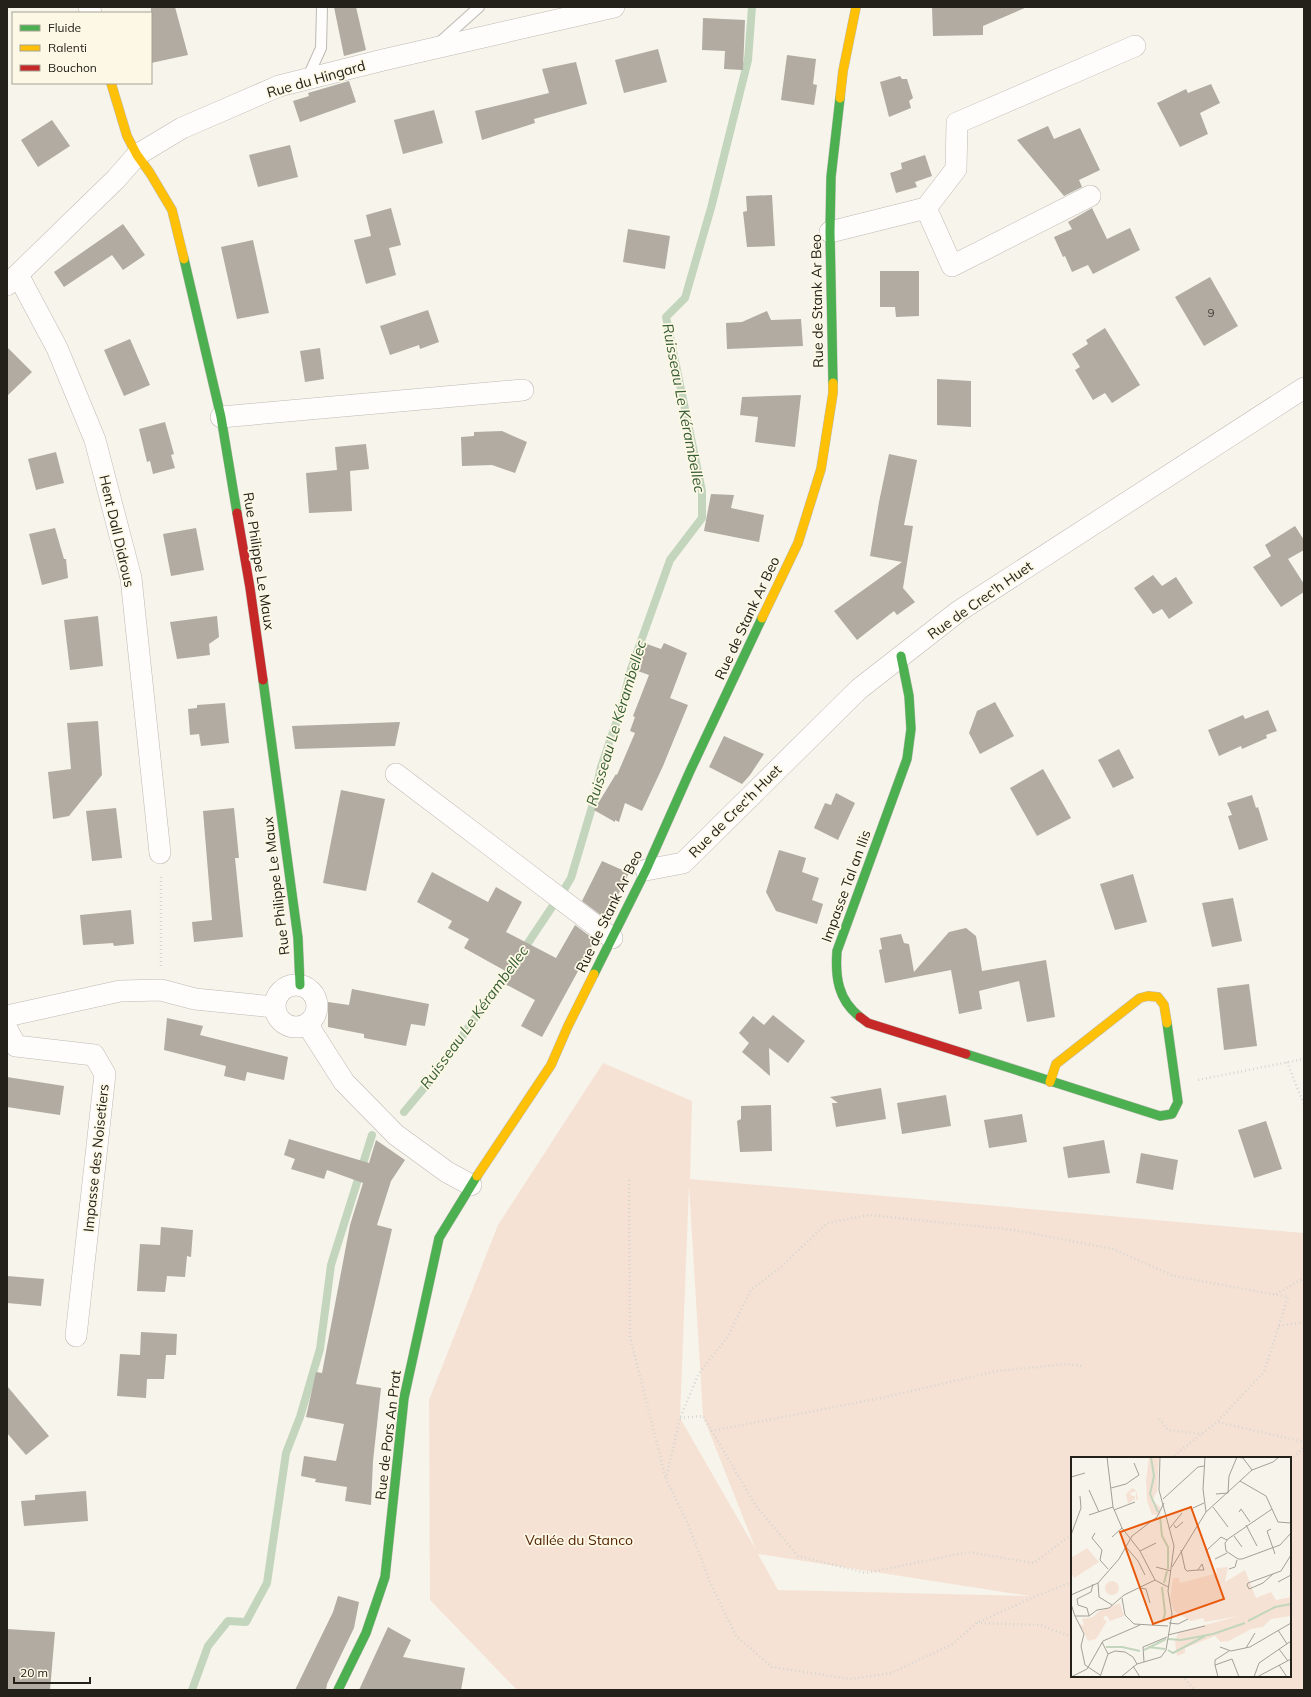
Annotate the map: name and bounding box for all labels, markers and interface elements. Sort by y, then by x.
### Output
legend [12,12,152,84]
text: Fluide [48,20,81,35]
text: Ralenti [48,40,87,55]
street label: Rue du Hingard [265,56,367,102]
text: Bouchon [48,60,97,75]
street label: Rue de Stank Ar Beo [807,234,827,368]
house number: 9 [1207,305,1215,320]
water label: Ruisseau Le Kérambellec [658,322,710,495]
street label: Hent Dall Didrous [95,473,139,589]
street label: Rue Philippe Le Maux [239,491,279,632]
street label: Rue de Stank Ar Beo [711,554,783,682]
street label: Rue de Crec'h Huet [924,557,1036,643]
water label: Ruisseau Le Kérambellec [582,637,650,808]
street label: Rue de Crec'h Huet [685,761,785,861]
street label: Rue Philippe Le Maux [259,815,293,956]
street label: Impasse Tal an Ilis [817,827,875,945]
street label: Rue de Stank Ar Beo [572,847,646,975]
water label: Ruisseau Le Kérambellec [416,941,533,1092]
street label: Impasse des Noisetiers [79,1083,113,1233]
street label: Rue de Pors An Prat [371,1369,405,1501]
inset map [1071,1457,1291,1677]
park label: Vallée du Stanco [525,1531,633,1549]
scale bar [14,1659,90,1685]
text: 20 m [20,1665,48,1680]

